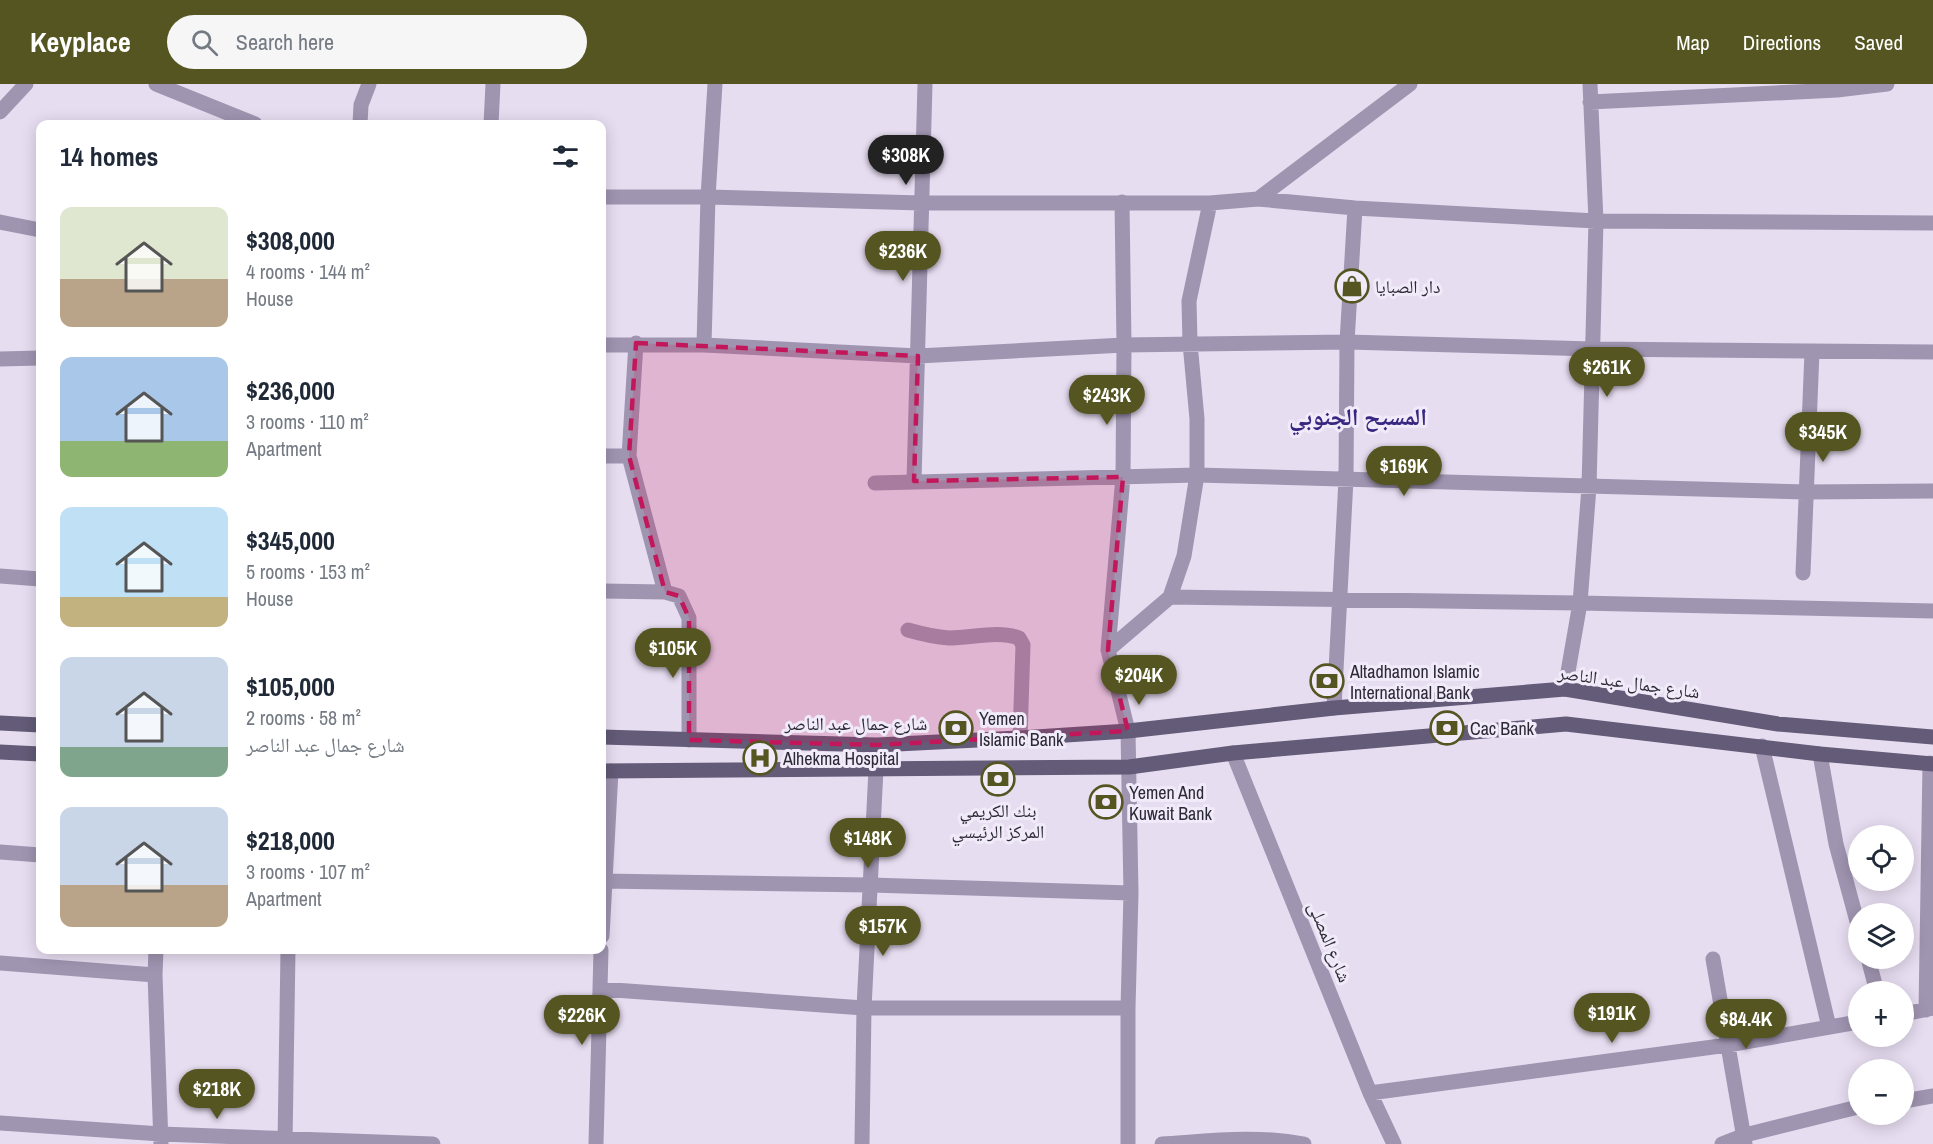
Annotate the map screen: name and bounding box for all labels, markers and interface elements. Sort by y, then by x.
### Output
search box [167,15,587,69]
text: Keyplace [30,23,131,61]
icon: search [188,26,221,59]
text: Search here [236,27,334,57]
text: Map [1676,28,1710,57]
text: Directions [1743,28,1821,57]
text: Saved [1854,28,1903,57]
pin: $308K [864,135,948,186]
text: 14 homes [60,139,158,174]
icon: filters [549,140,582,173]
text: $308K [882,141,930,168]
text: $308,000 [246,223,335,258]
icon: home [108,231,180,303]
pin: $236K [861,231,945,282]
text: $236K [879,237,927,264]
text: 4 rooms · 144 m² [246,258,370,285]
shop icon: دار الصبايا [1334,268,1370,304]
place label: دار الصبايا [1375,274,1440,299]
text: House [246,285,293,312]
pin: $261K [1565,347,1649,398]
text: $261K [1583,353,1631,380]
text: $236,000 [246,373,335,408]
pin: $243K [1065,375,1149,426]
icon: home [108,381,180,453]
text: $243K [1083,381,1131,408]
district label: المسبح الجنوبي [1289,400,1427,436]
text: 3 rooms · 110 m² [246,408,369,435]
pin: $345K [1781,412,1865,463]
text: $345K [1799,418,1847,445]
text: Apartment [246,435,322,462]
pin: $169K [1362,446,1446,497]
text: $169K [1380,452,1428,479]
text: $345,000 [246,523,335,558]
icon: home [108,531,180,603]
text: 5 rooms · 153 m² [246,558,370,585]
text: House [246,585,293,612]
pin: $105K [631,628,715,679]
text: $105K [649,634,697,661]
pin: $204K [1097,655,1181,706]
place label: Altadhamon Islamic International Bank [1349,659,1480,705]
street label: شارع جمال عبد الناصر [1556,660,1701,704]
text: $204K [1115,661,1163,688]
bank icon: Altadhamon Islamic International Bank [1309,663,1345,699]
text: $105,000 [246,669,335,704]
icon: home [108,681,180,753]
text: 2 rooms · 58 m² [246,704,361,731]
place label: Yemen Islamic Bank [979,706,1064,752]
bank icon: Yemen Islamic Bank [938,710,974,746]
bank icon: Cac Bank [1429,710,1465,746]
street label: شارع جمال عبد الناصر [784,711,927,736]
place label: Cac Bank [1470,716,1535,741]
text: شارع جمال عبد الناصر [246,731,405,758]
hospital icon: Alhekma Hospital [742,740,778,776]
place label: Alhekma Hospital [782,746,899,771]
bank icon: بنك الكريمي المركز الرئيسي [980,761,1016,797]
place label: Yemen And Kuwait Bank [1129,780,1212,826]
bank icon: Yemen And Kuwait Bank [1088,784,1124,820]
place label: بنك الكريمي المركز الرئيسي [952,798,1044,846]
pin: $148K [826,818,910,869]
text: $218,000 [246,823,335,858]
text: $148K [844,824,892,851]
map controls [1848,825,1914,1125]
button: locate [1848,825,1914,891]
icon: home [108,831,180,903]
text: 3 rooms · 107 m² [246,858,370,885]
text: Apartment [246,885,322,912]
street label: شارع المصلى [1303,898,1357,986]
button: layers [1848,903,1914,969]
pin: $157K [841,906,925,957]
text: $157K [859,912,907,939]
button: + [1848,981,1914,1047]
pin: $191K [1570,993,1654,1044]
pin: $226K [540,995,624,1046]
text: $191K [1588,999,1636,1026]
pin: $84.4K [1697,999,1795,1050]
text: $226K [558,1001,606,1028]
text: $84.4K [1720,1005,1772,1032]
button: − [1848,1059,1914,1125]
pin: $218K [175,1069,259,1120]
text: $218K [193,1075,241,1102]

